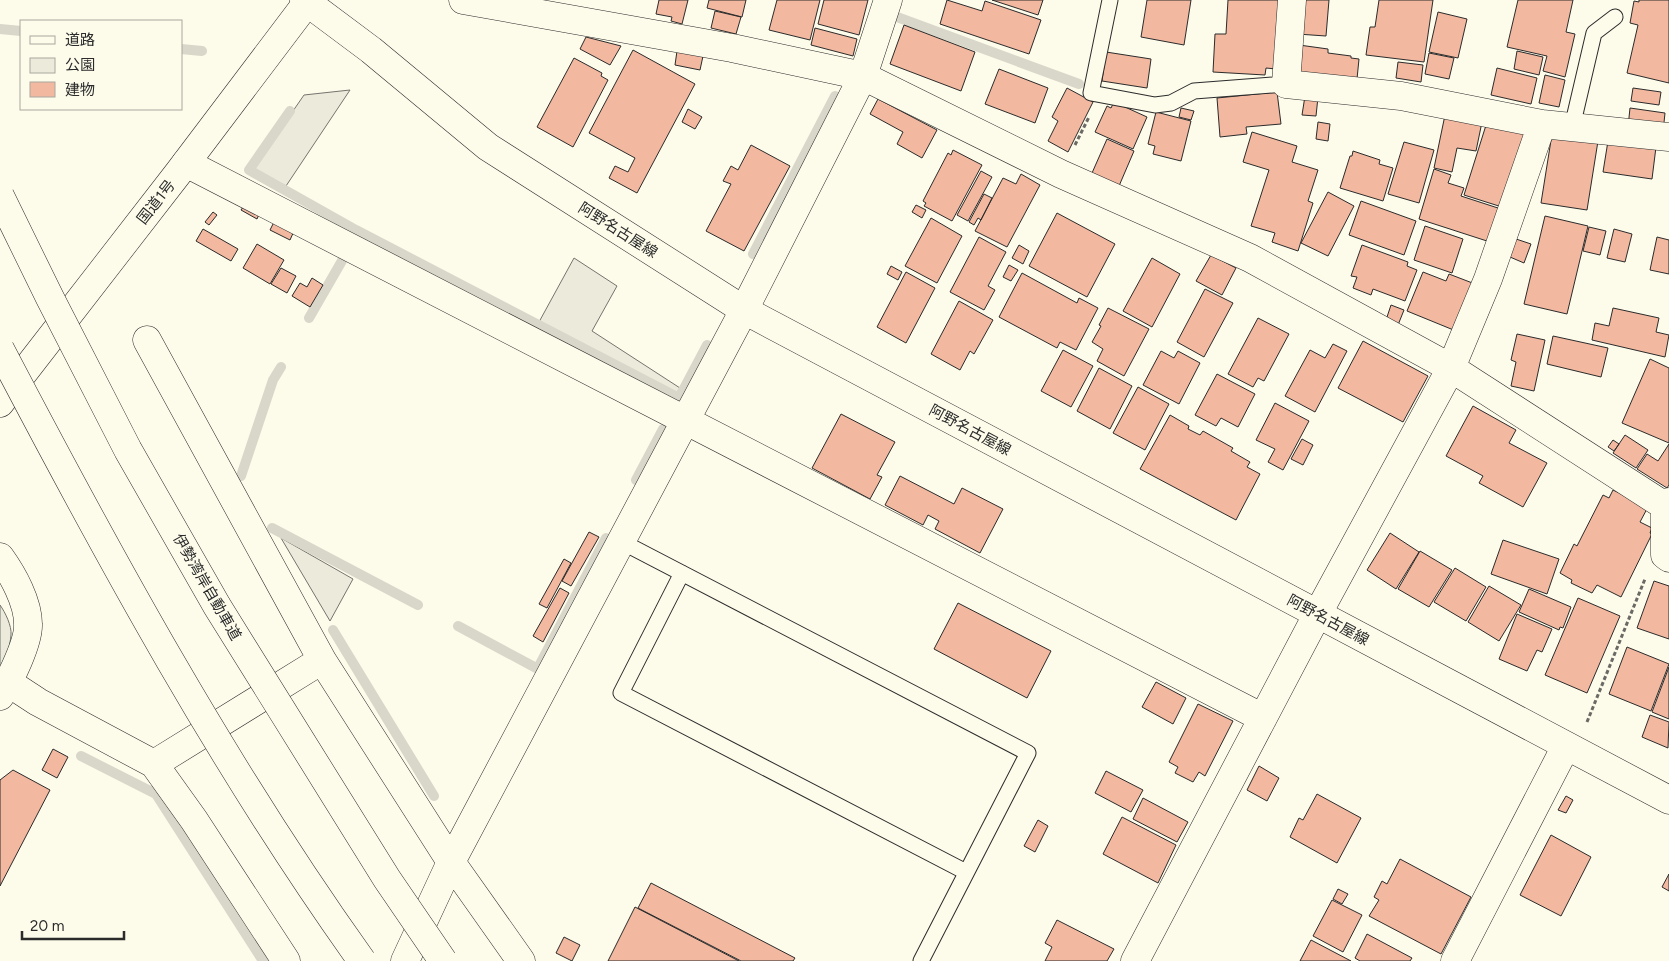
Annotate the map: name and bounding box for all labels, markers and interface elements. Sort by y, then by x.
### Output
legend [20,20,182,110]
text: 道路 [65,31,95,49]
text: 公園 [65,56,95,74]
text: 建物 [65,81,95,99]
street label: 国道1号 [133,176,179,228]
street label: 阿野名古屋線 [575,199,661,261]
street label: 阿野名古屋線 [926,401,1014,459]
street label: 伊勢湾岸自動車道 [169,531,245,643]
street label: 阿野名古屋線 [1284,591,1372,649]
scale bar [22,908,125,940]
text: 20 m [30,917,64,935]

